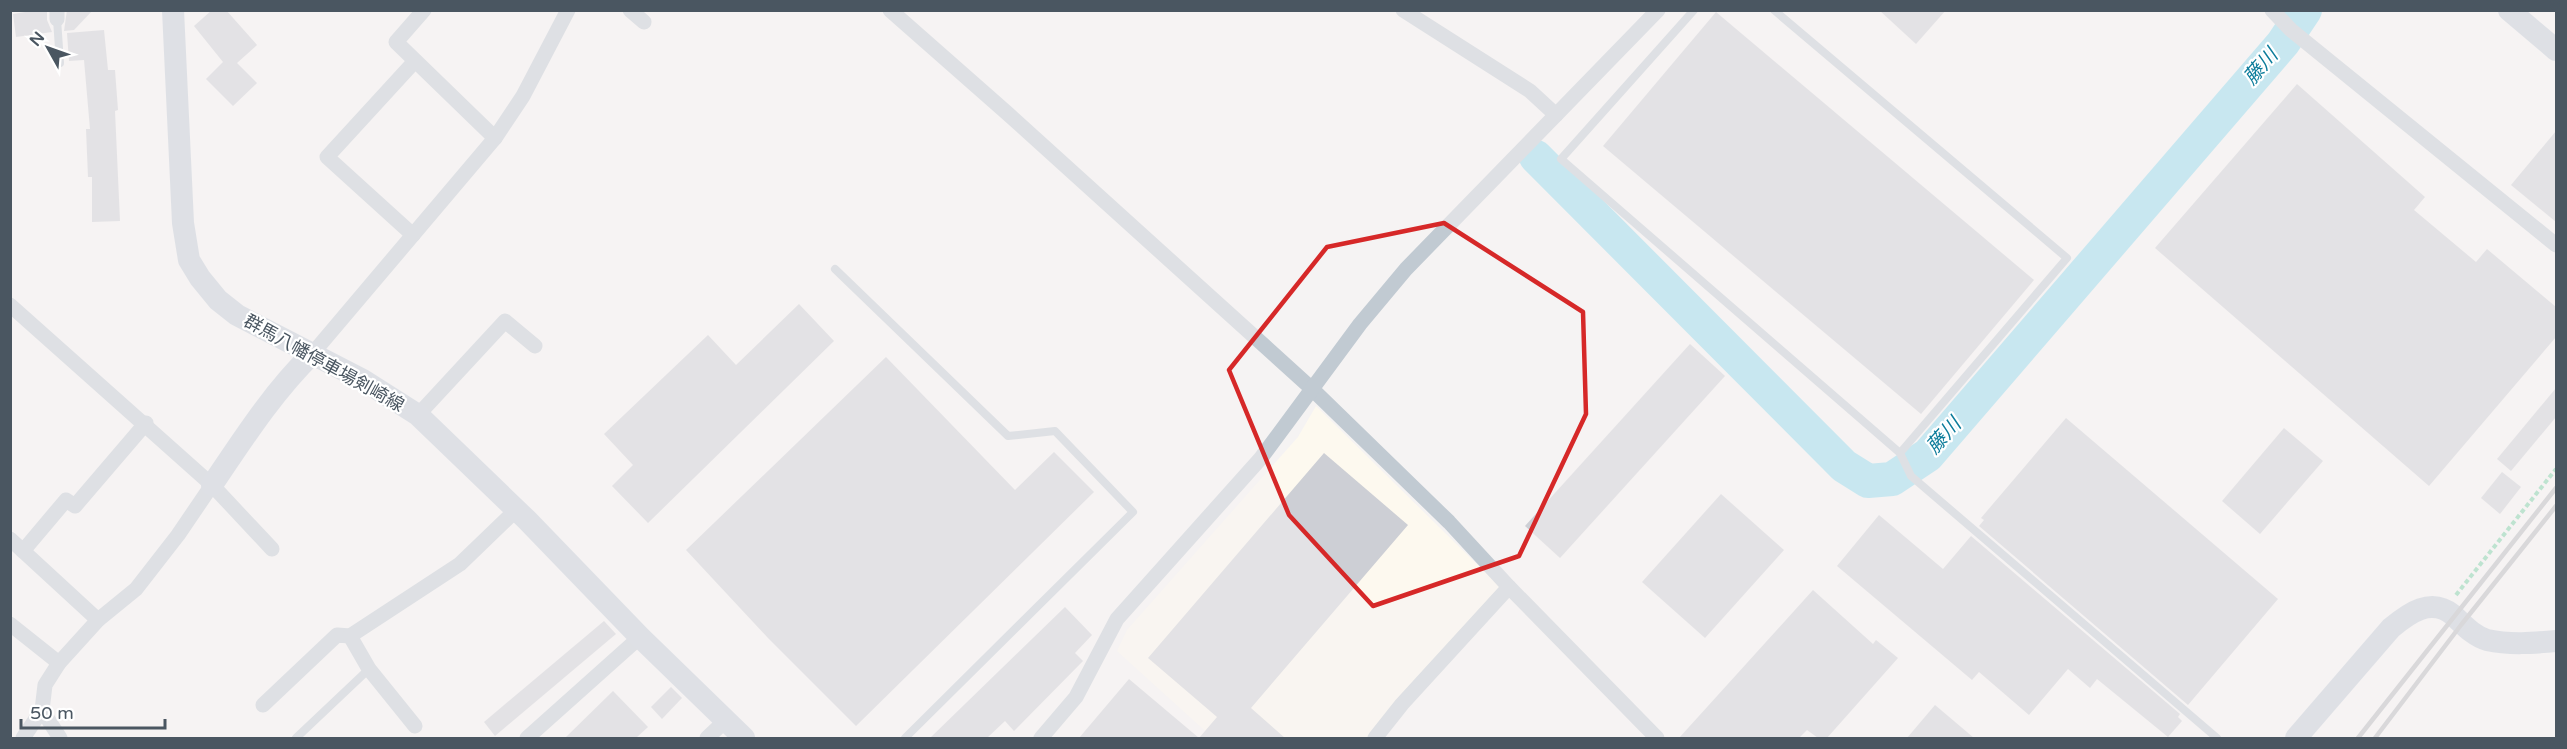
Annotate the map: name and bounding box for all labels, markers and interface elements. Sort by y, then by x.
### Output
north arrow [18,18,78,78]
text: N [25,28,49,50]
water label: 藤川 [2239,43,2284,90]
street label: 群馬八幡停車場剣崎線 [240,310,408,416]
water label: 藤川 [1922,412,1968,459]
scale bar [21,692,165,730]
text: 50 m [30,702,74,724]

